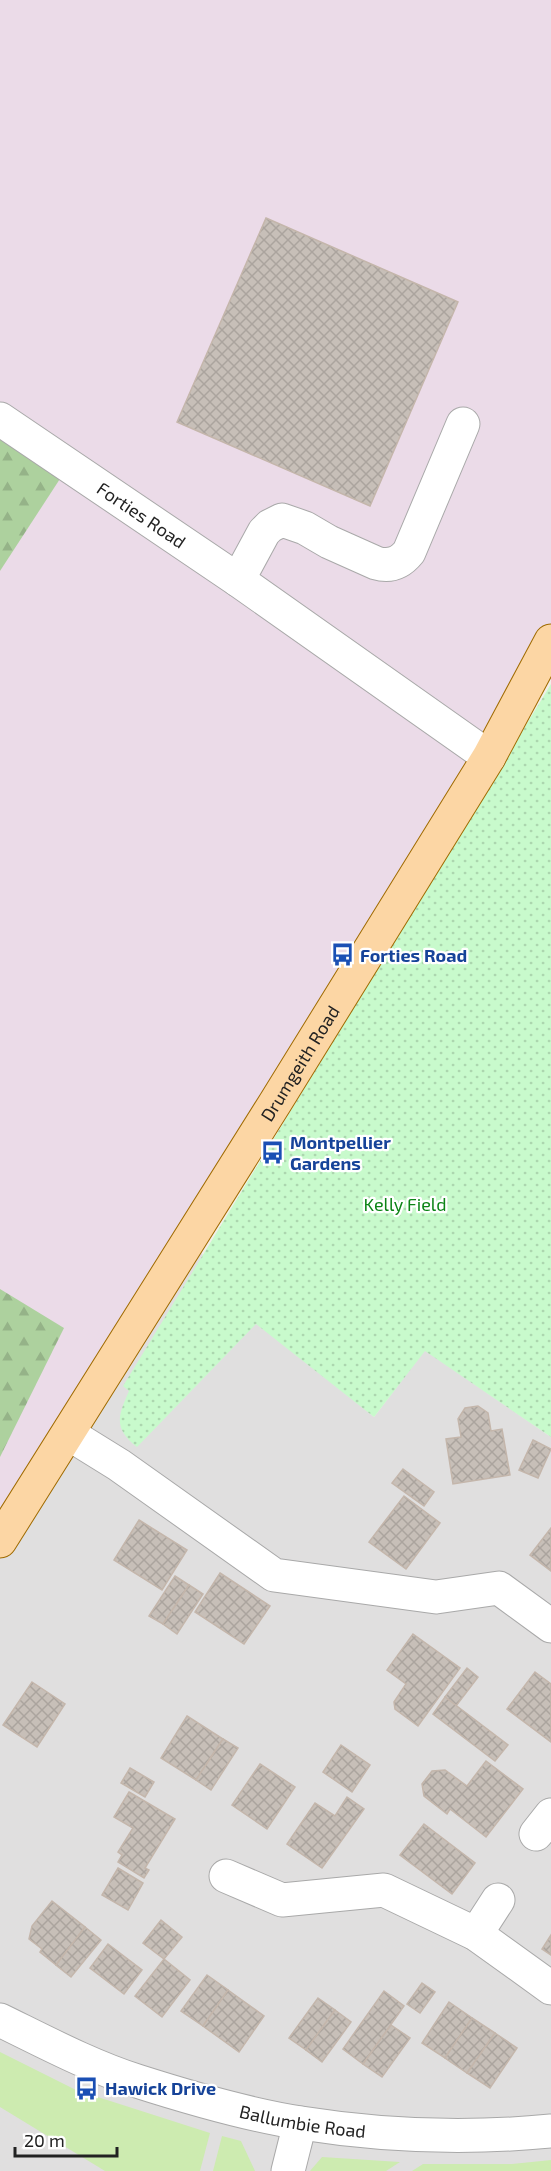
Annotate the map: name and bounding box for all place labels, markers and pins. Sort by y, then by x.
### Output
bus stop icon: Forties Road [329,942,355,968]
place label: Forties Road [360,944,467,966]
place label: Montpellier Gardens [290,1131,391,1174]
bus stop icon: Montpellier Gardens [259,1139,285,1165]
bus stop icon: Hawick Drive [74,2075,100,2101]
place label: Hawick Drive [105,2077,216,2099]

